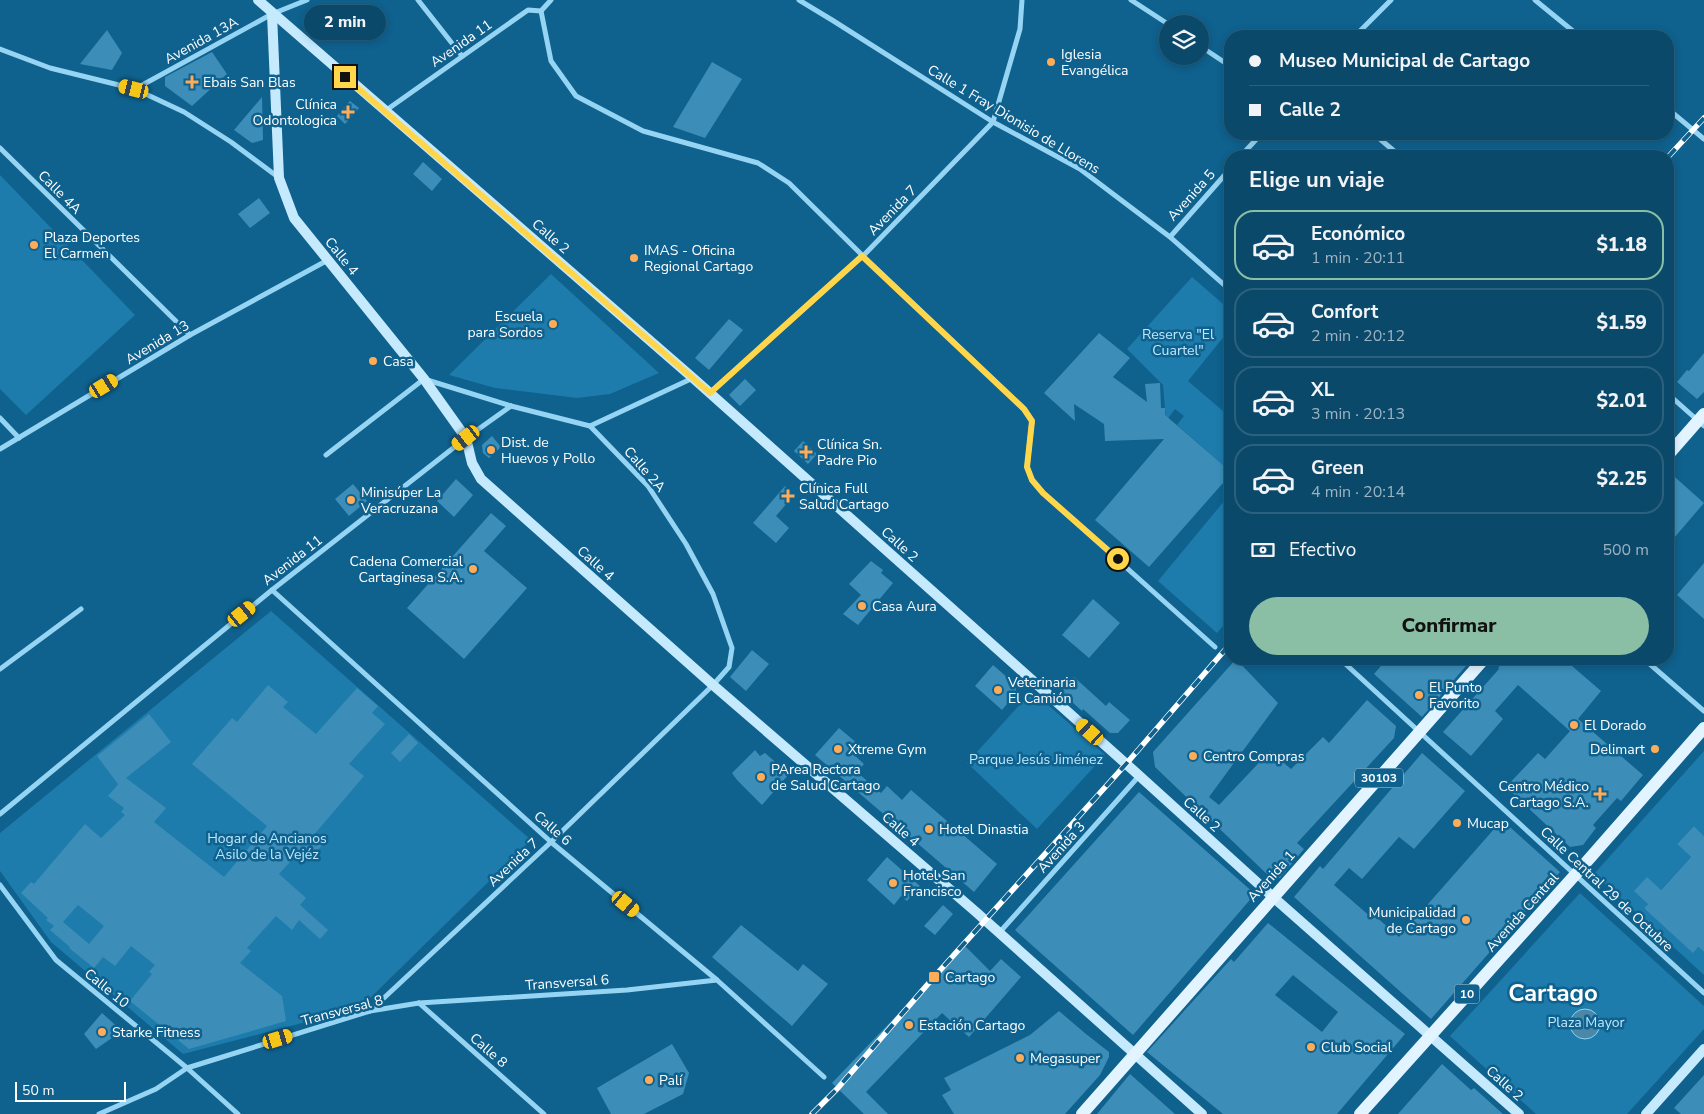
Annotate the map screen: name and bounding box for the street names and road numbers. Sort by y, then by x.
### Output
street label: Avenida 13A [161,12,242,69]
street label: Avenida 11 [427,15,496,72]
street label: Calle 1 Fray Dionisio de Llorens [924,60,1104,179]
street label: Calle 4A [34,166,86,218]
street label: Avenida 5 [1163,166,1220,225]
street label: Avenida 7 [864,181,921,240]
street label: Calle 2 [528,215,574,258]
street label: Calle 4 [320,233,363,279]
street label: Avenida 13 [122,316,193,369]
street label: Calle 2A [620,443,670,496]
street label: Calle 2 [877,522,922,566]
street label: Avenida 11 [258,531,326,590]
street label: Calle 4 [573,541,618,585]
road number: 30103 [1355,768,1403,788]
street label: Calle 2 [1179,792,1224,836]
street label: Calle 6 [530,807,576,850]
street label: Calle 4 [878,808,924,851]
street label: Avenida 3 [1033,818,1090,877]
street label: Calle Central 29 de Octubre [1536,823,1677,956]
street label: Avenida 7 [484,834,543,891]
street label: Avenida 1 [1243,847,1300,906]
street label: Avenida Central [1482,868,1564,956]
street label: Calle 10 [80,964,133,1012]
street label: Transversal 6 [524,970,610,995]
road number: 10 [1454,984,1480,1004]
street label: Transversal 8 [299,990,385,1031]
street label: Calle 8 [466,1029,512,1072]
street label: Calle 2 [1482,1061,1527,1105]

